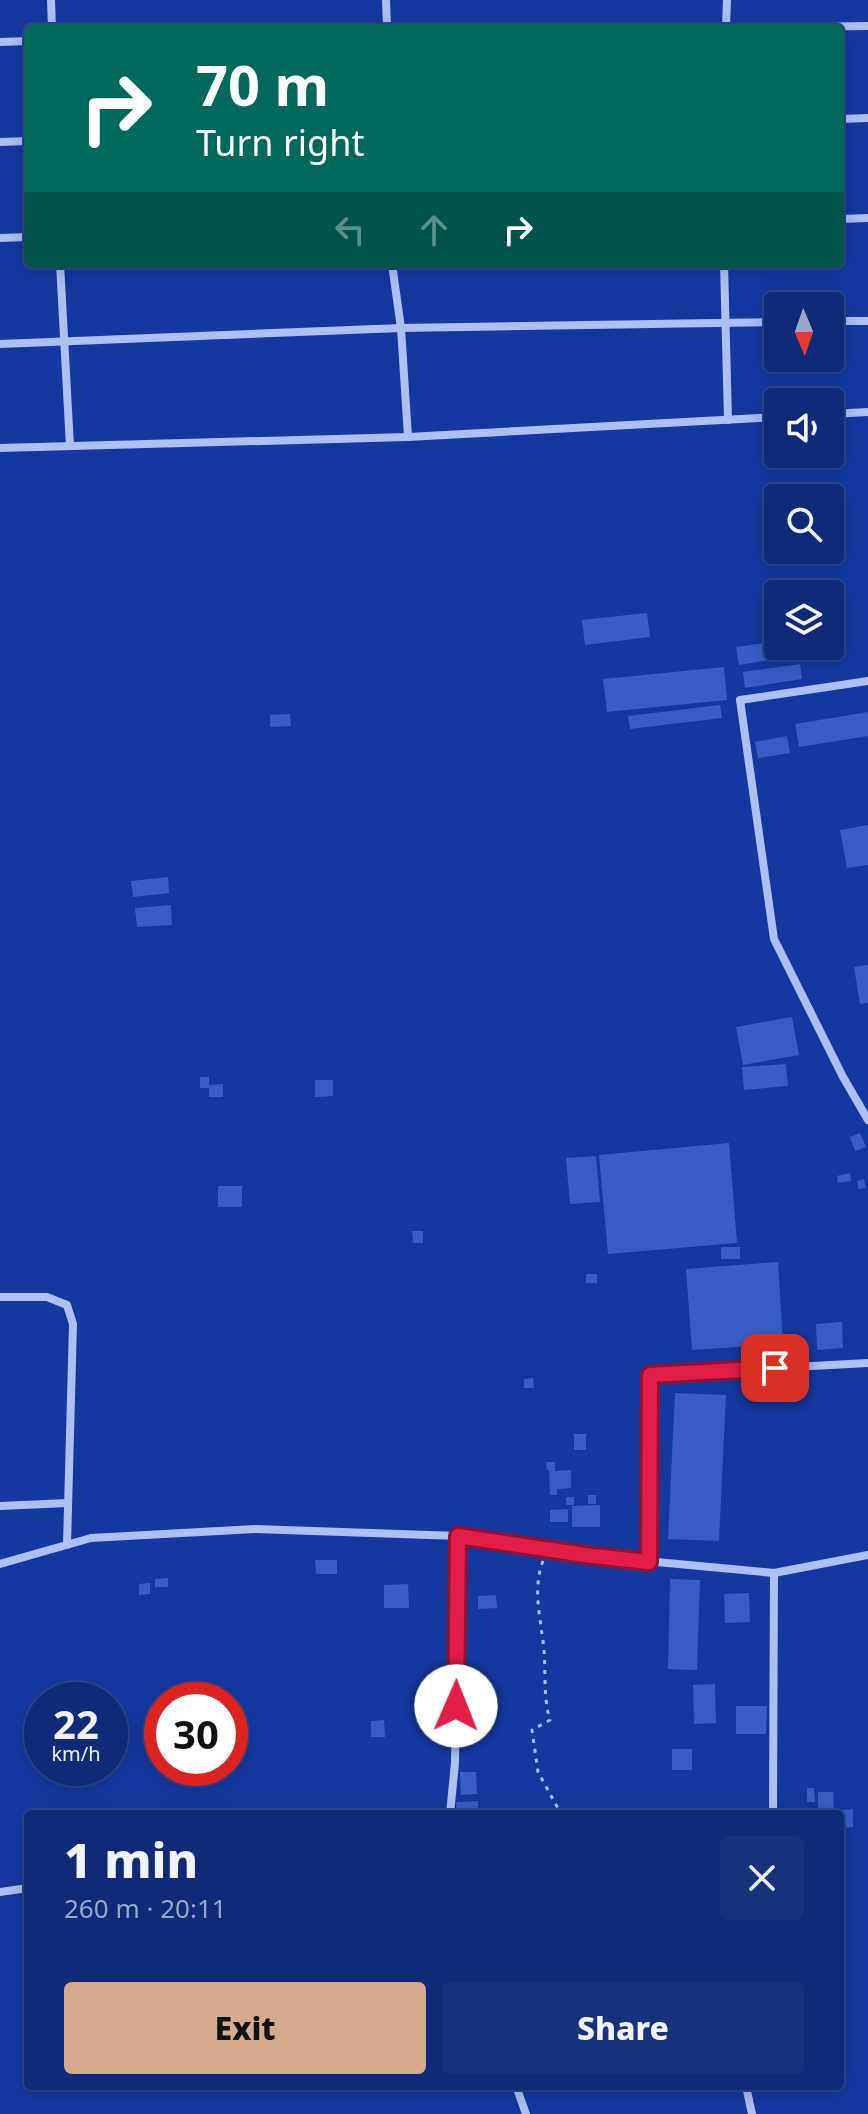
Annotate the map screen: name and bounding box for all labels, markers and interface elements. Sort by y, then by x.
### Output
text: 70 m [196,46,329,122]
icon: right [64,56,168,160]
text: Turn right [196,118,364,167]
icon: left [328,208,372,252]
icon: ahead [412,208,456,252]
icon: right [496,208,540,252]
north arrow [764,292,844,372]
map controls [764,292,844,660]
button: sound [764,388,844,468]
button: search [764,484,844,564]
button: layers [764,580,844,660]
pin [741,1334,809,1402]
icon: arrive [753,1346,797,1390]
position arrow [414,1664,498,1748]
speed limit sign: 30 [144,1682,248,1786]
text: 22 [53,1696,99,1751]
text: km/h [51,1740,101,1767]
text: 1 min [64,1827,198,1892]
button: close [720,1836,804,1920]
text: 260 m · 20:11 [64,1890,227,1926]
button: Exit [64,1982,426,2074]
button: Share [442,1982,804,2074]

